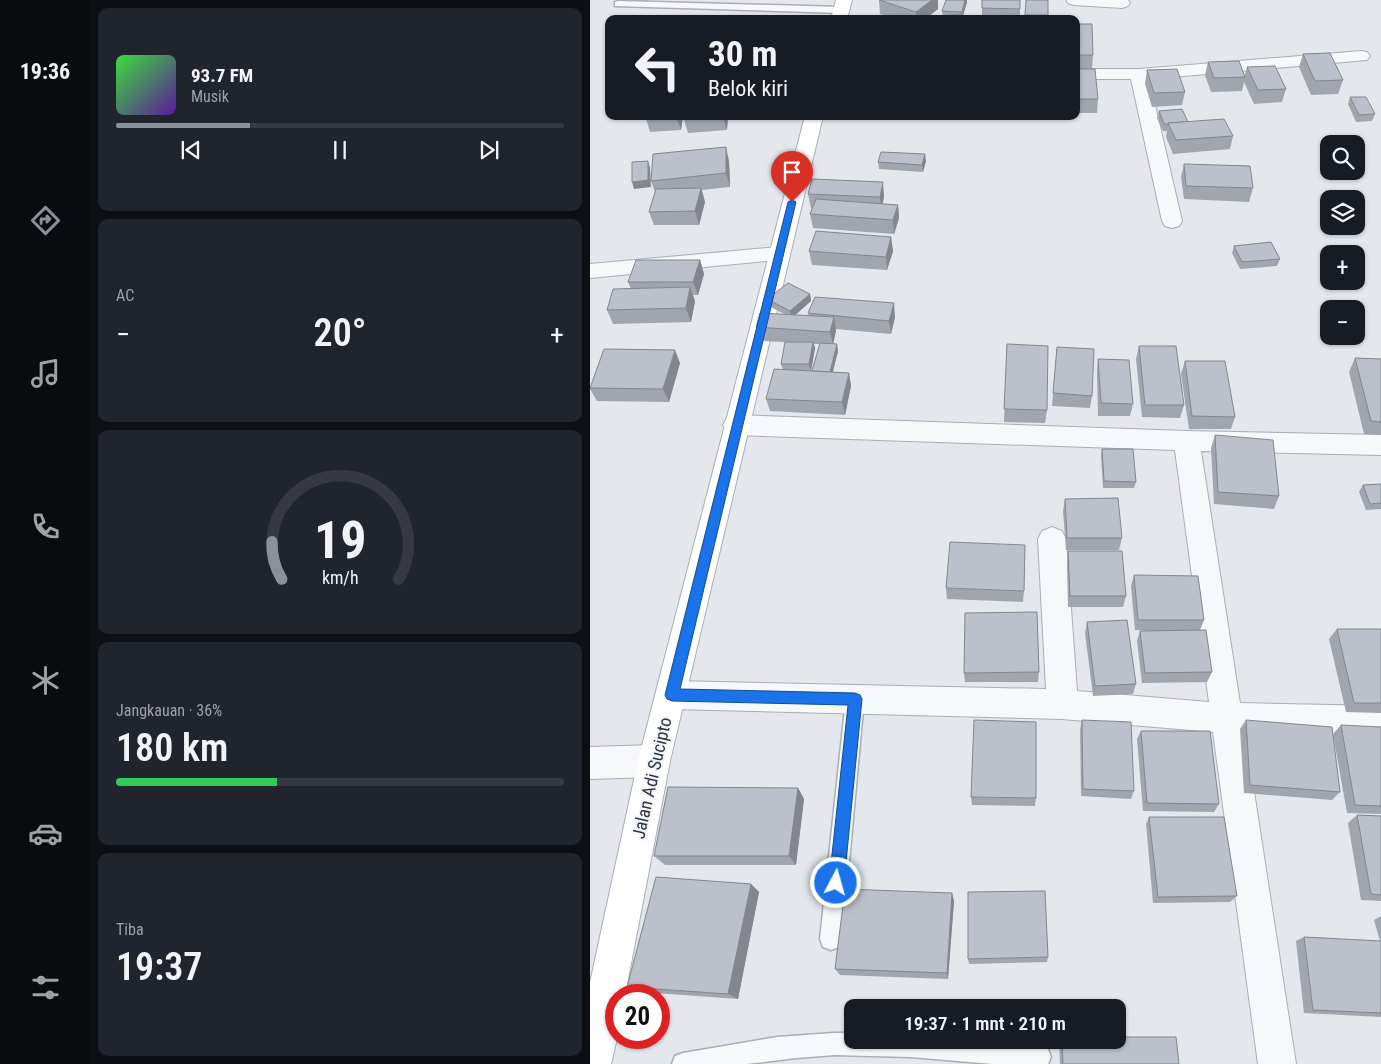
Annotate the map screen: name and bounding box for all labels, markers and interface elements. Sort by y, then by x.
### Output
text: 30 m [708,34,777,75]
icon: left [625,35,690,100]
text: 19:36 [20,59,70,84]
text: 93.7 FM [191,64,253,87]
text: Belok kiri [708,76,788,101]
text: Musik [191,87,229,106]
map controls [1320,135,1365,345]
button: search [1320,135,1365,180]
icon: previous [177,136,205,164]
icon: pause [326,136,354,164]
icon: next [475,136,503,164]
pin [771,151,813,202]
icon: arrive [778,158,806,186]
button: layers [1320,190,1365,235]
icon: directions [28,203,63,238]
button: + [1320,245,1365,290]
text: AC [116,286,134,305]
button: − [1320,300,1365,345]
text: 20° [314,311,366,355]
text: − [116,318,130,351]
text: + [550,318,564,351]
icon: music [28,356,63,391]
icon: phone [28,509,63,544]
text: 19 [314,510,366,571]
text: km/h [322,567,358,588]
icon: climate [28,663,63,698]
text: Jangkauan · 36% [116,701,222,720]
street label: Jalan Adi Sucipto [627,715,676,841]
text: 180 km [116,726,228,770]
icon: car [28,816,63,851]
position arrow [809,856,861,908]
text: Tiba [116,920,144,939]
text: 19:37 [116,945,202,989]
icon: filters [28,970,63,1005]
speed limit sign: 20 [605,984,670,1049]
text: 19:37 · 1 mnt · 210 m [904,1012,1066,1035]

